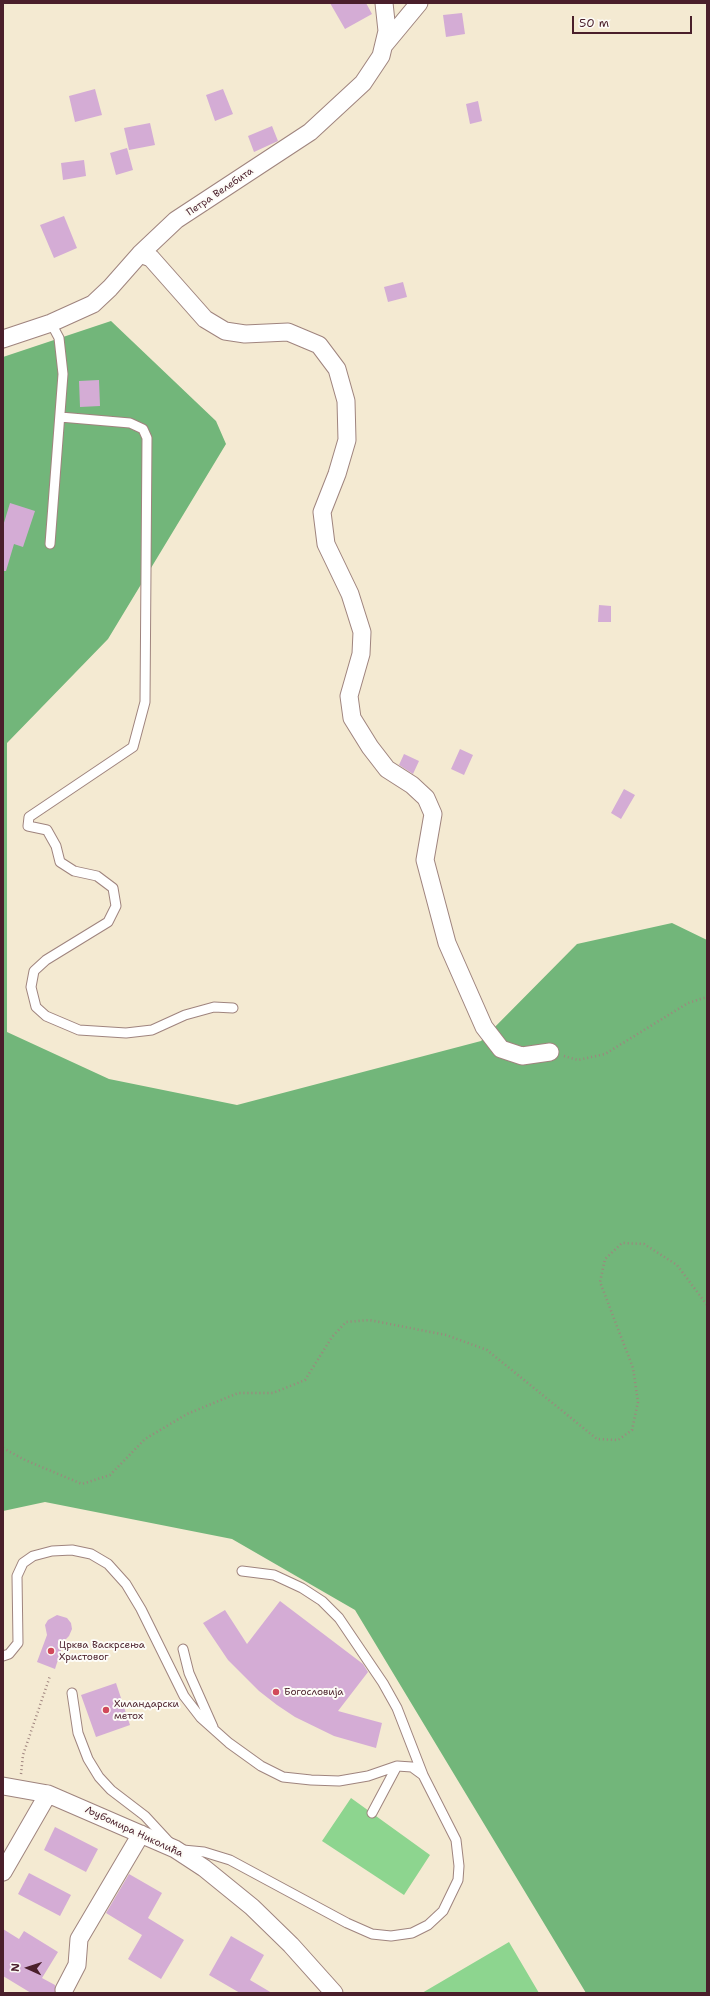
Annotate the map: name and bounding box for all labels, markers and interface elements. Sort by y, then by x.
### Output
scale bar [574,8,694,34]
text: 50 m [579,15,609,31]
street label: Петра Велебита [184,165,256,219]
place label: Црква Васкрсења Христовог [59,1639,145,1662]
marker: Црква Васкрсења Христовог [46,1646,56,1656]
place label: Богословија [284,1686,344,1698]
marker: Богословија [271,1687,281,1697]
place label: Хиландарски метох [114,1698,179,1722]
marker: Хиландарски метох [101,1705,111,1715]
street label: Љубомира Николића [83,1804,185,1860]
north arrow [8,1948,48,1988]
text: N [8,1963,23,1972]

